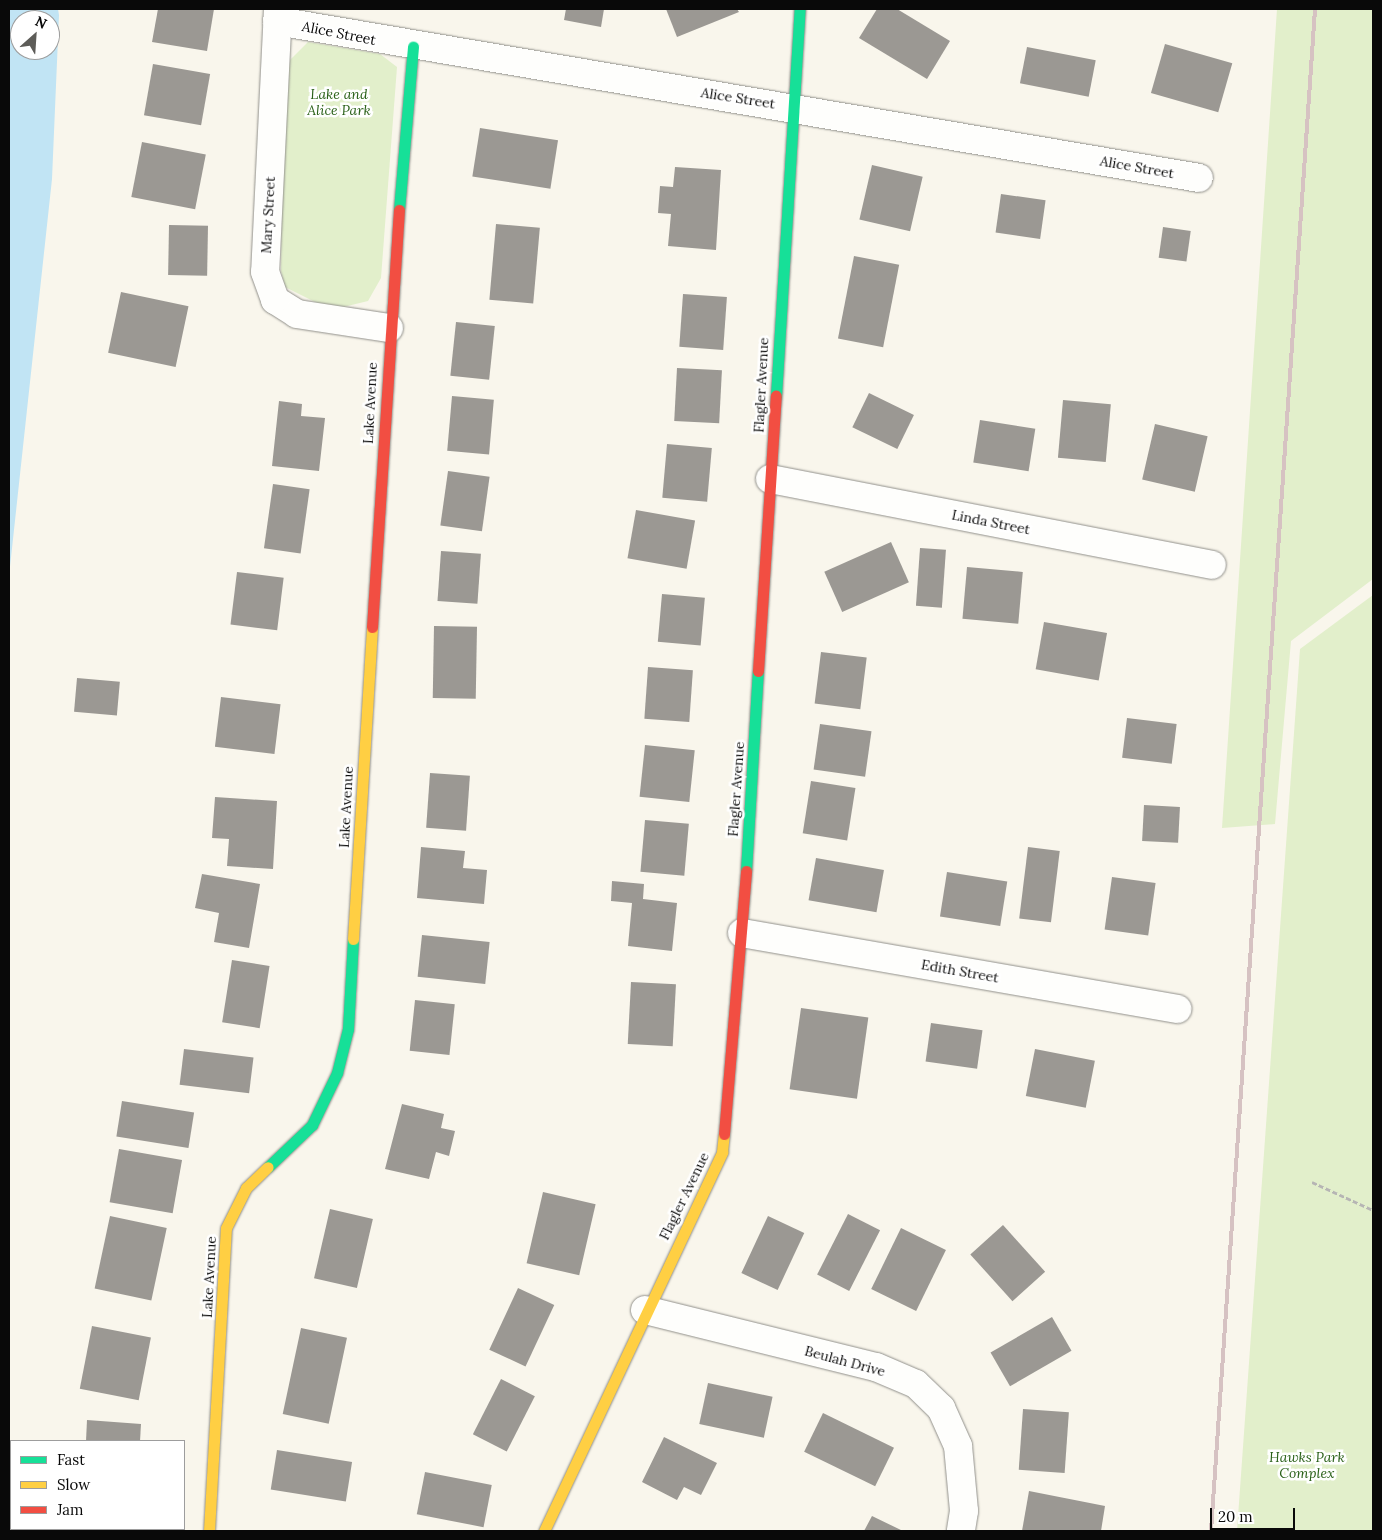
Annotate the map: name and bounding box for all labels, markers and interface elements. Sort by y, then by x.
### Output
north arrow [10,10,60,60]
text: N [32,12,50,33]
street label: Alice Street [301,18,377,48]
street label: Alice Street [700,84,776,112]
park label: Lake and Alice Park [307,86,371,118]
street label: Alice Street [1099,152,1175,182]
street label: Mary Street [258,176,278,254]
street label: Flagler Avenue [750,337,772,433]
street label: Lake Avenue [359,362,381,444]
street label: Linda Street [950,506,1032,538]
street label: Flagler Avenue [724,741,748,837]
street label: Lake Avenue [335,766,357,848]
street label: Edith Street [920,956,1000,986]
street label: Flagler Avenue [656,1149,712,1243]
street label: Lake Avenue [198,1236,220,1318]
street label: Beulah Drive [803,1342,887,1380]
legend [10,1440,185,1530]
park label: Hawks Park Complex [1269,1449,1345,1481]
text: Fast [57,1450,85,1469]
text: Slow [57,1475,90,1494]
scale bar [1212,1498,1297,1530]
text: Jam [57,1500,84,1519]
text: 20 m [1218,1507,1253,1526]

